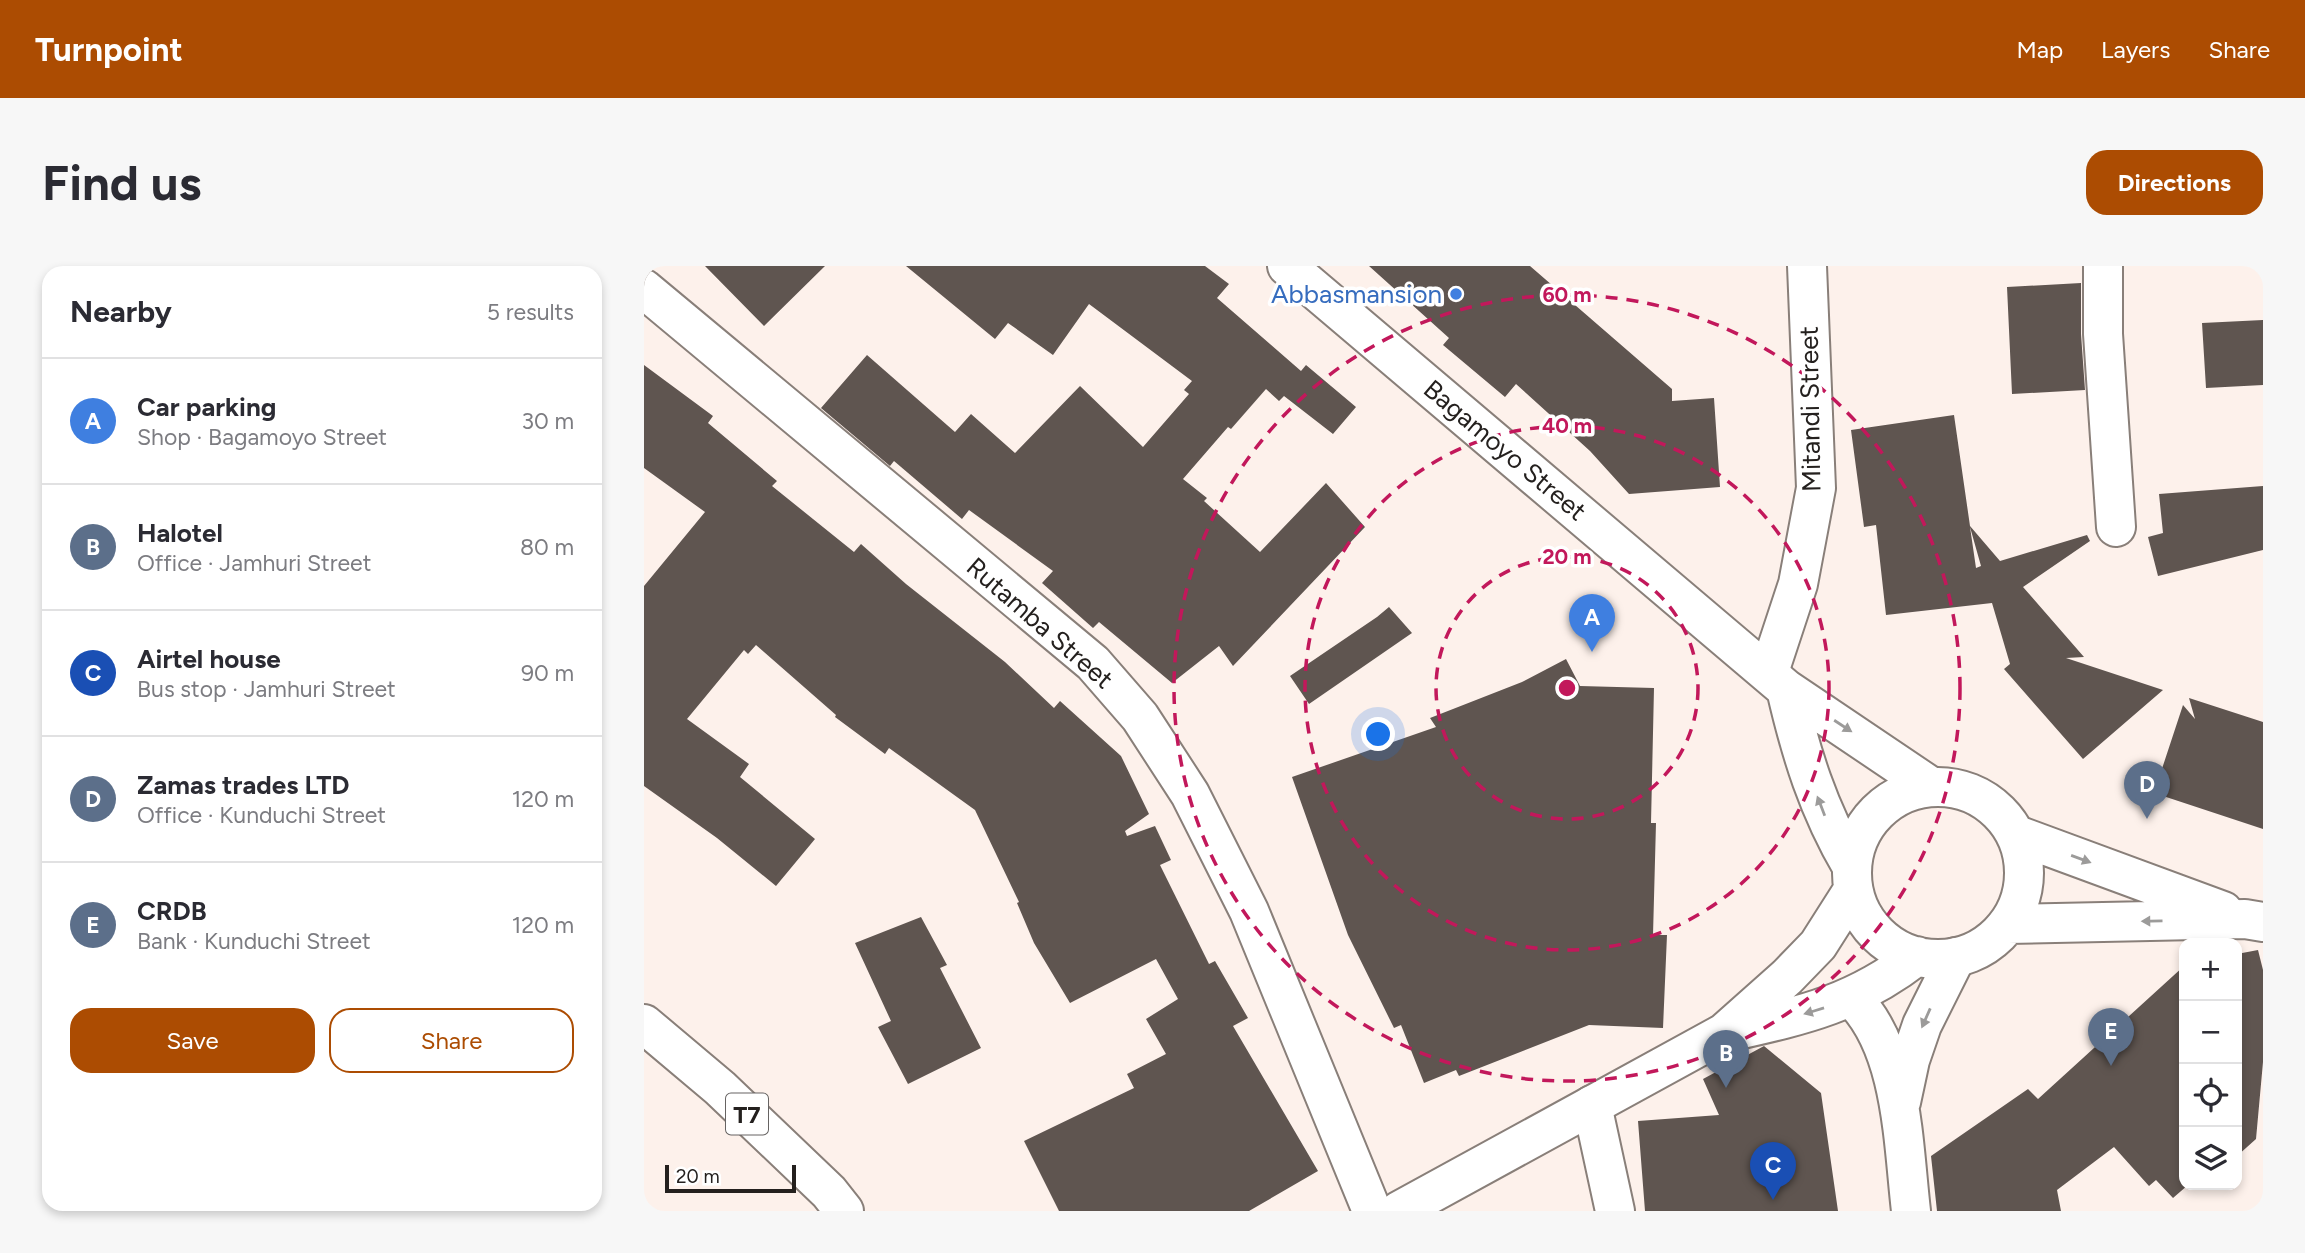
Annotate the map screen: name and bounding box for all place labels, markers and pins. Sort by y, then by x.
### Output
place label: Abbasmansion [1271,278,1442,310]
marker: Abbasmansion [1448,286,1464,302]
pin: A [1569,594,1615,652]
centre of rings [1555,676,1579,700]
pin: D [2124,761,2170,819]
pin: E [2088,1008,2134,1066]
pin: B [1703,1030,1749,1088]
pin: C [1750,1142,1796,1200]

